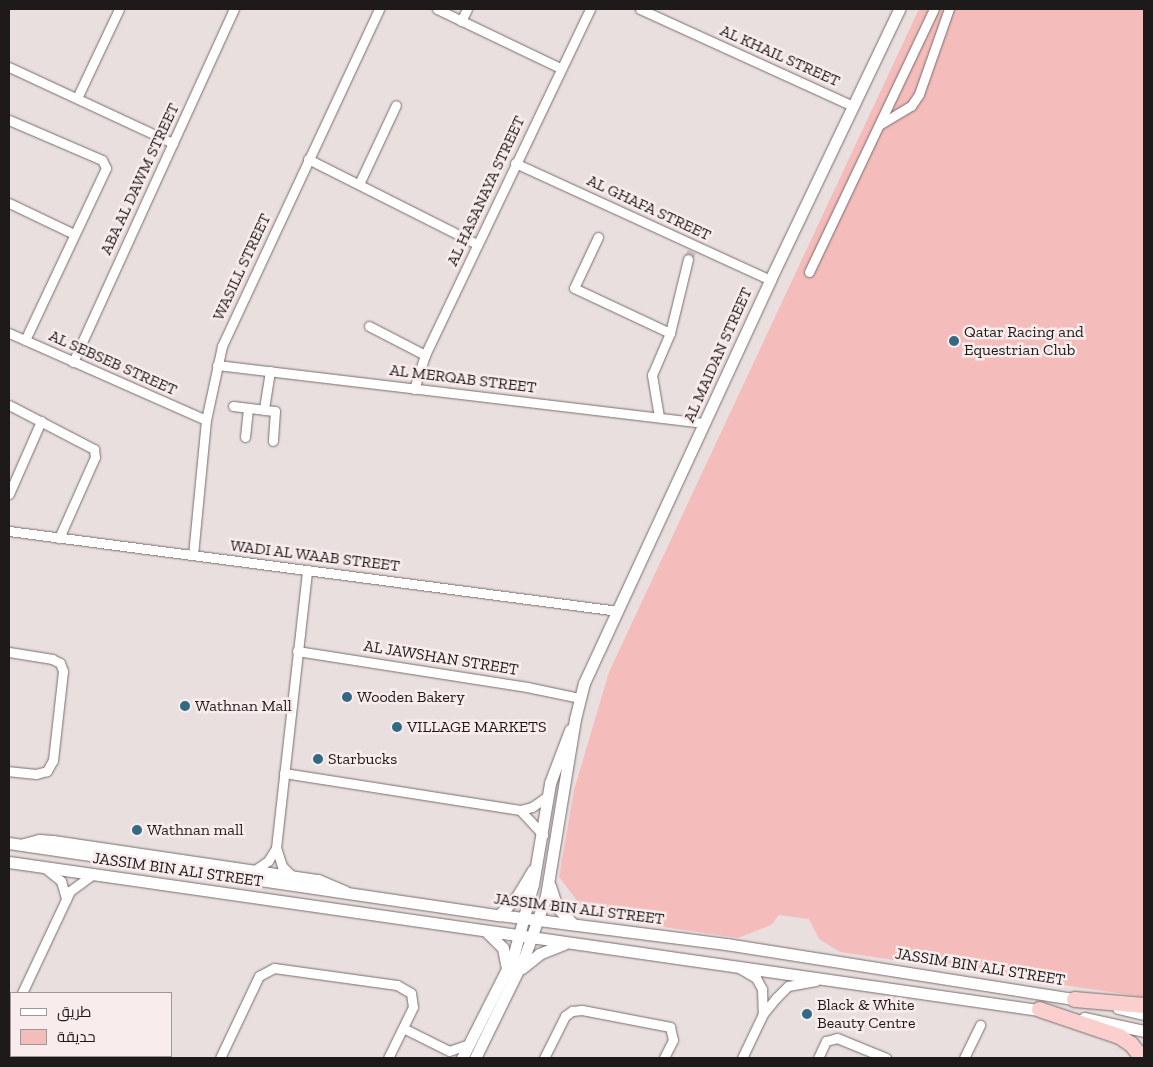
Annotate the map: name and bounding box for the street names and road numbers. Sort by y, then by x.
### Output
street label: AL KHAIL STREET [717,21,843,91]
street label: ABA AL DAWM STREET [96,100,184,258]
street label: AL HASANAYA STREET [443,113,529,269]
street label: AL GHAFA STREET [584,171,714,245]
street label: WASILL STREET [209,210,275,324]
street label: AL MAIDAN STREET [680,284,756,426]
street label: AL SEBSEB STREET [46,326,180,400]
street label: AL MERQAB STREET [388,360,538,398]
street label: WADI AL WAAB STREET [228,536,402,576]
street label: AL JAWSHAN STREET [362,636,520,680]
street label: JASSIM BIN ALI STREET [91,849,265,891]
street label: JASSIM BIN ALI STREET [492,889,666,929]
street label: JASSIM BIN ALI STREET [893,944,1067,990]

